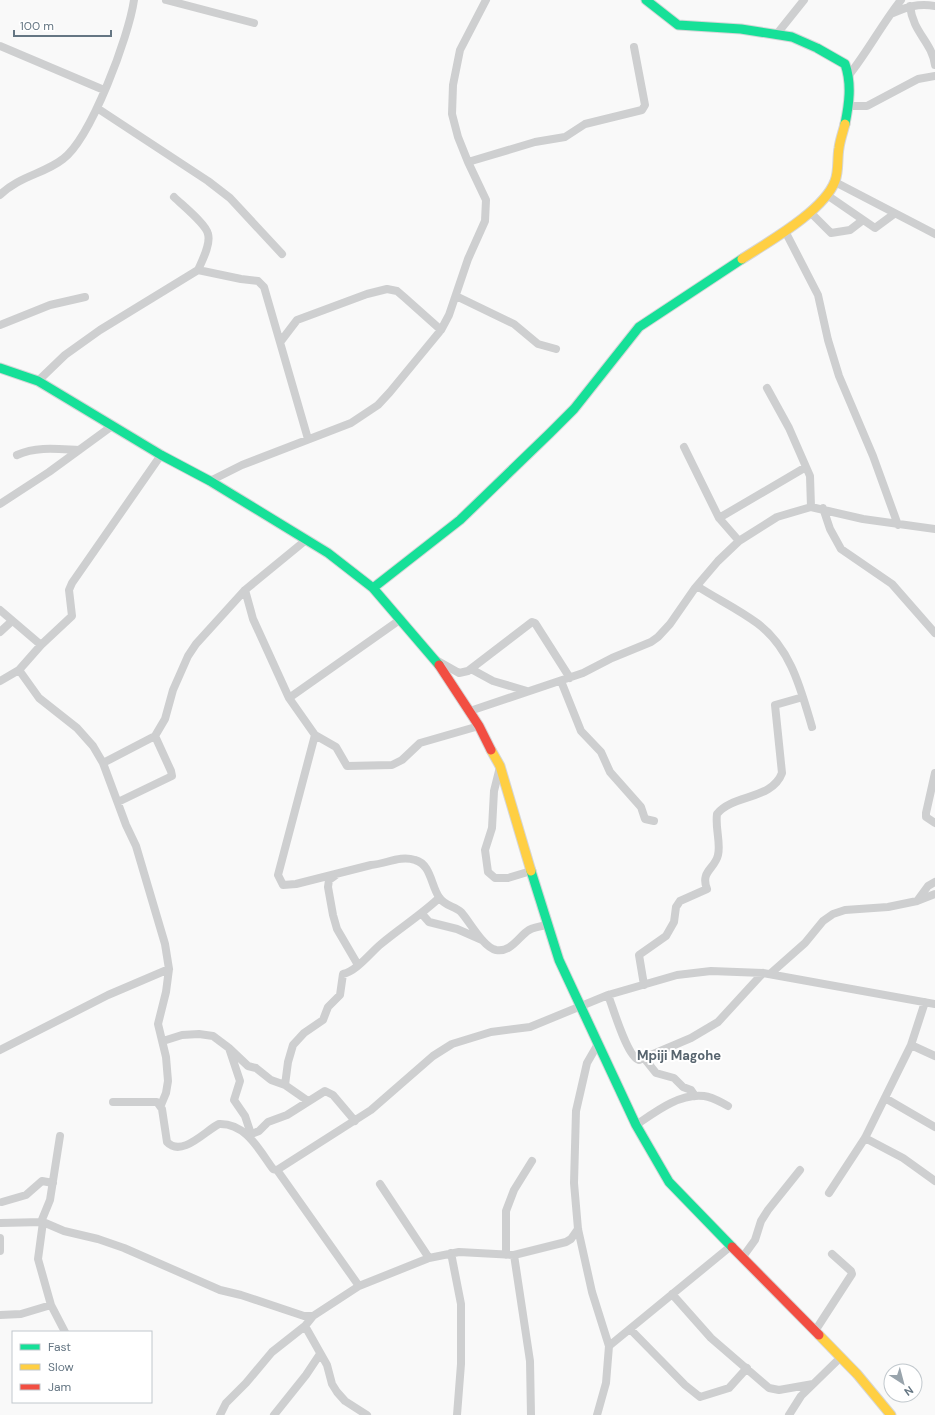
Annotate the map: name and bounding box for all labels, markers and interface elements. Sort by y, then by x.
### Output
scale bar [14,12,111,38]
text: 100 m [20,18,54,34]
district label: Mpiji Magohe [637,1047,721,1064]
legend [12,1331,152,1403]
text: Fast [48,1339,71,1355]
text: Slow [48,1359,74,1375]
north arrow [883,1363,923,1403]
text: Jam [48,1379,71,1395]
text: N [902,1383,916,1399]

